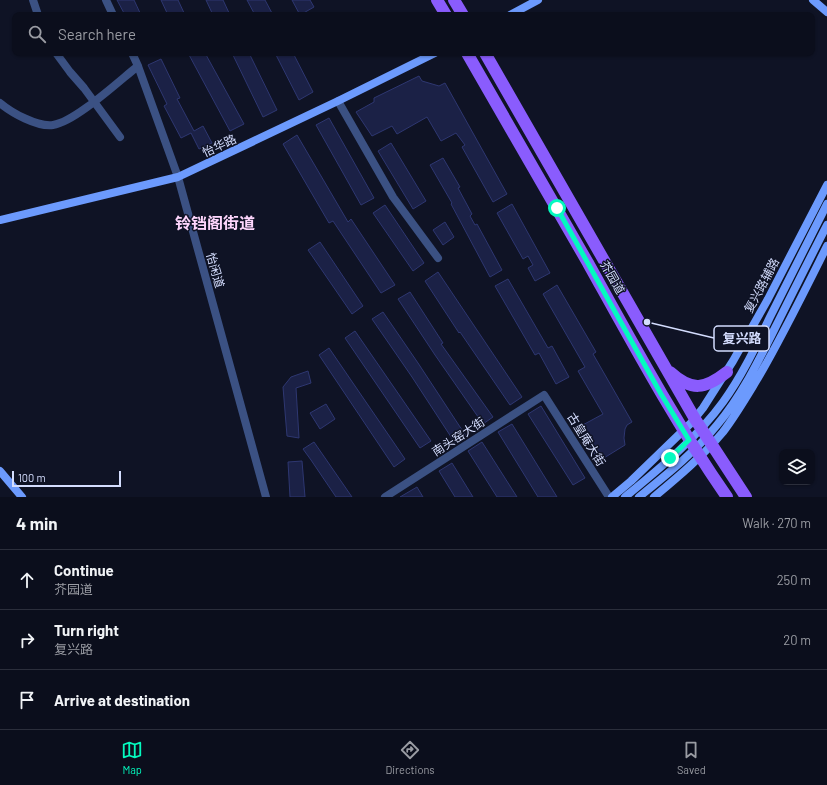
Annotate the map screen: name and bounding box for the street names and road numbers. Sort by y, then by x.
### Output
street label: 怡华路 [200,131,238,159]
street label: 怡闲道 [204,251,228,289]
street label: 复兴路辅路 [741,255,781,315]
street label: 芥园道 [598,258,628,296]
street label: 古皇庵大街 [565,410,609,468]
street label: 南头窑大街 [429,414,487,458]

